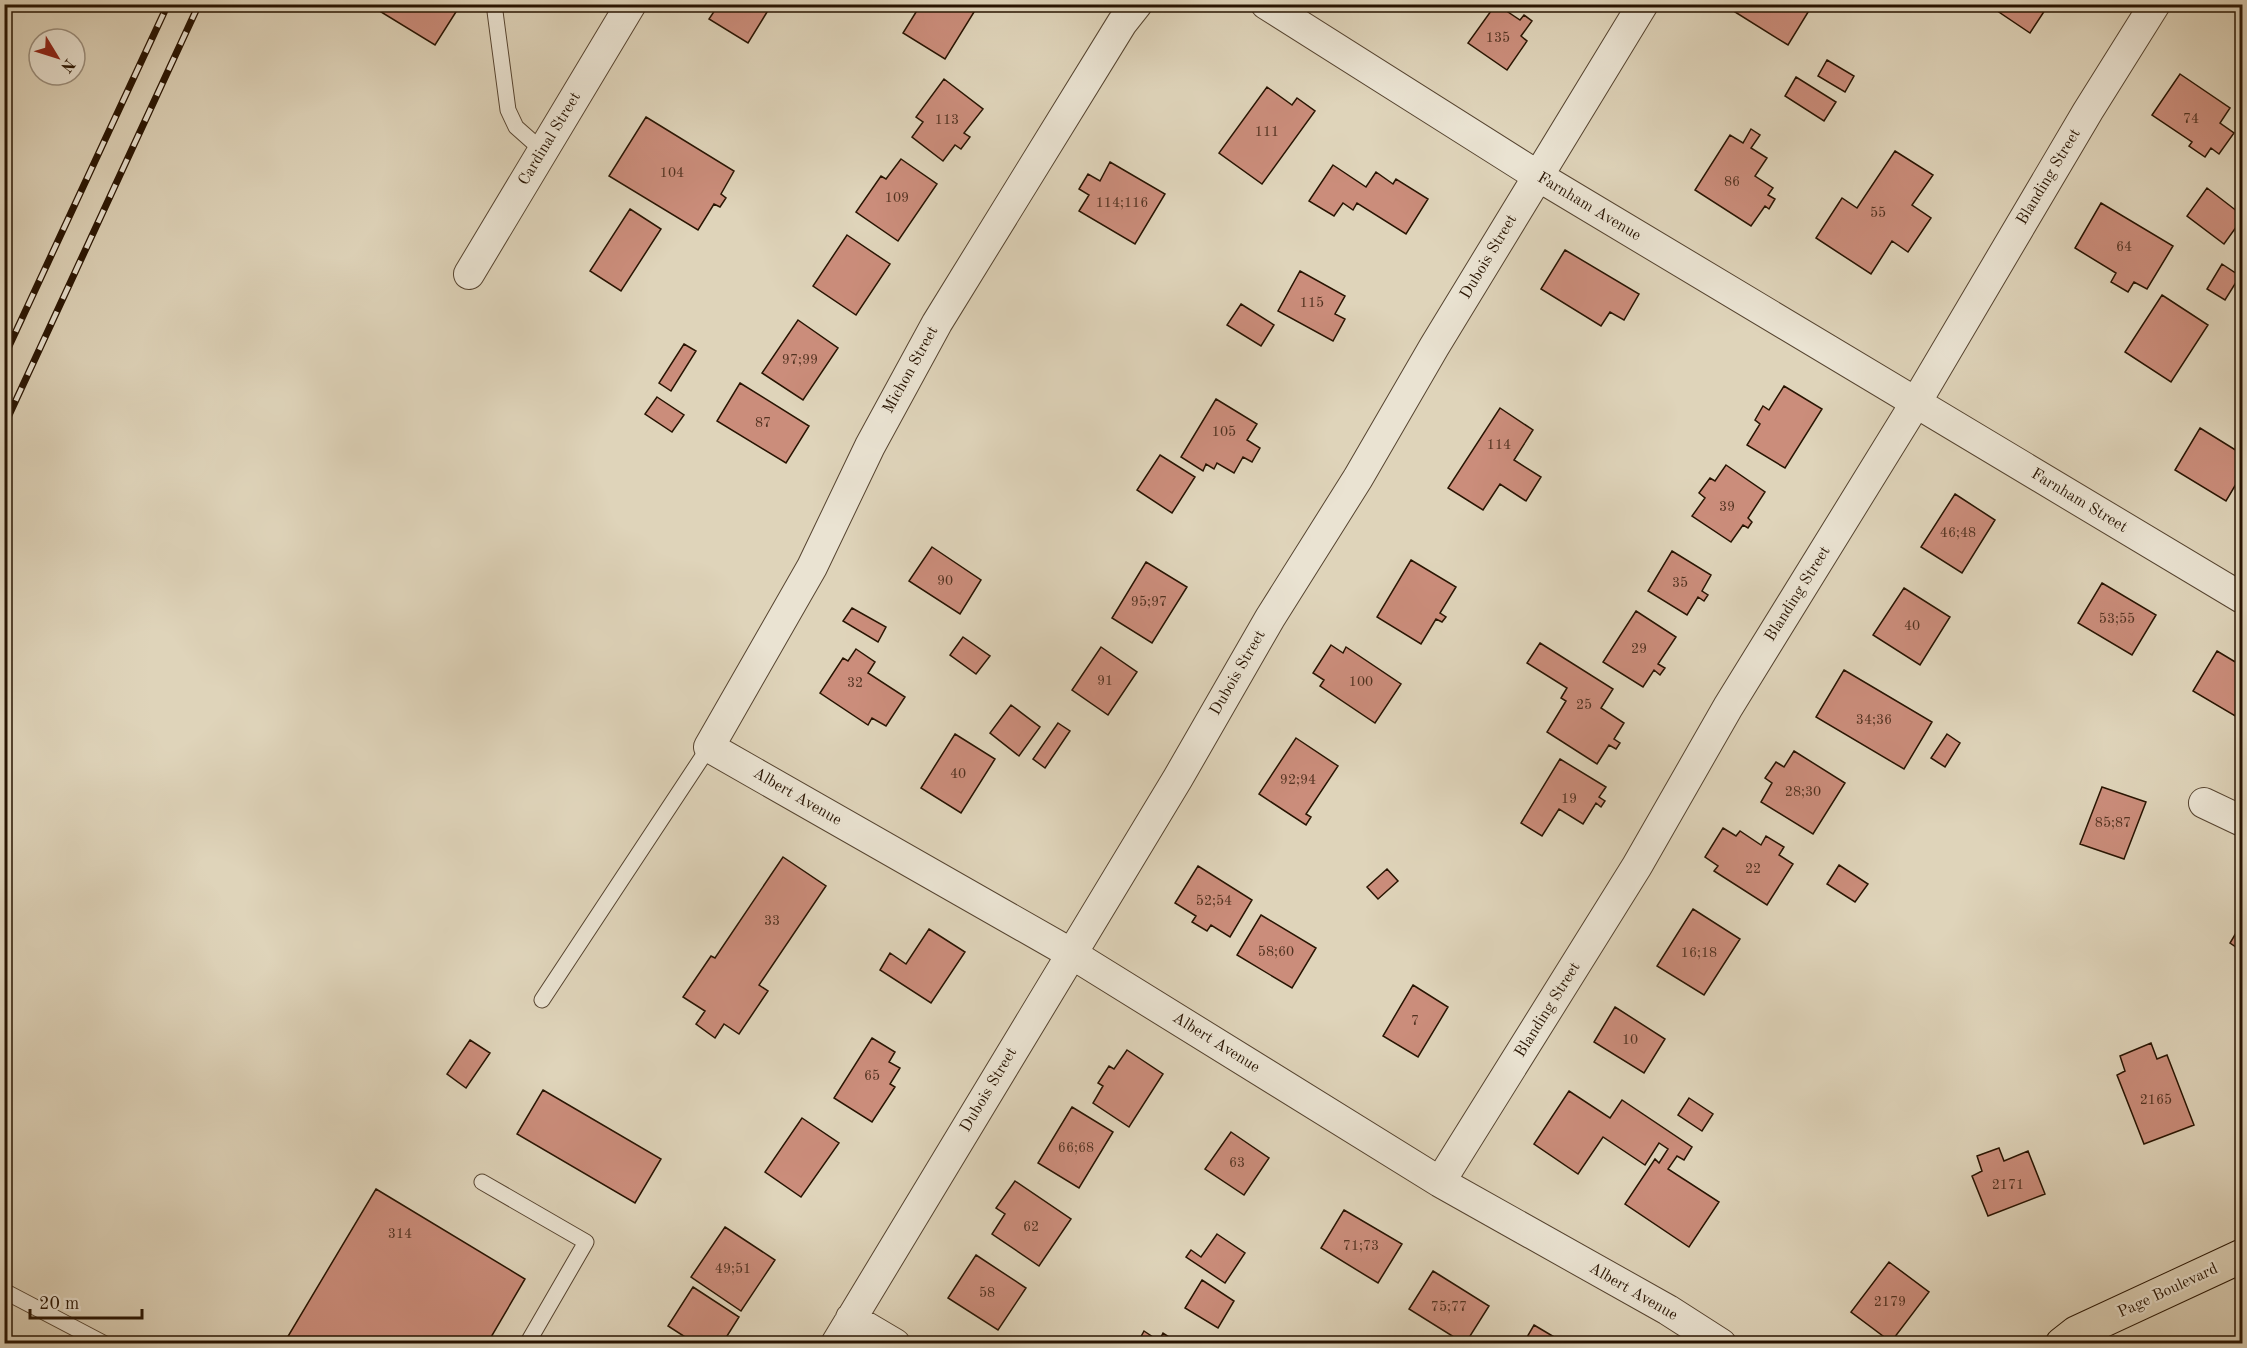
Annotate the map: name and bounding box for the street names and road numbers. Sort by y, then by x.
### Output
street label: Cardinal Street [516,89,584,188]
street label: Blanding Street [2014,126,2084,228]
street label: Farnham Avenue [1535,170,1643,244]
street label: Dubois Street [1458,212,1521,302]
street label: Michon Street [881,323,942,416]
street label: Farnham Street [2028,466,2130,536]
street label: Blanding Street [1762,543,1834,644]
street label: Dubois Street [1207,627,1269,718]
street label: Albert Avenue [750,765,844,829]
street label: Blanding Street [1512,959,1584,1060]
street label: Albert Avenue [1170,1010,1262,1076]
street label: Dubois Street [958,1045,1021,1135]
street label: Albert Avenue [1586,1260,1680,1324]
street label: Page Boulevard [2115,1261,2221,1321]

